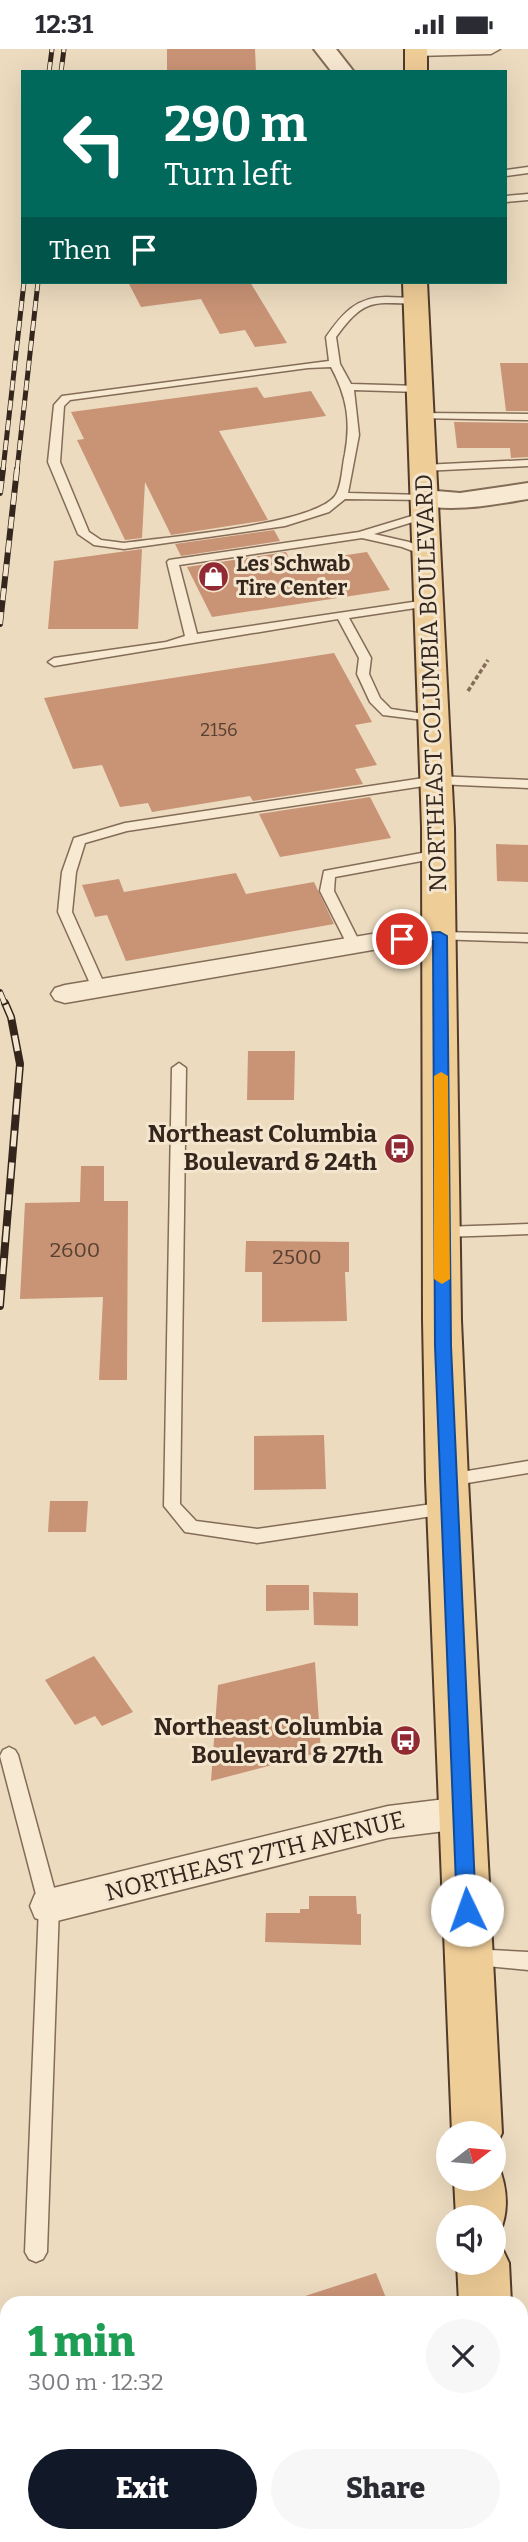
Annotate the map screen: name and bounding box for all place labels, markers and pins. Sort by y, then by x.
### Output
place label: Les Schwab Tire Center [236,551,350,601]
shop icon: Les Schwab Tire Center [196,559,230,593]
pin [372,909,432,969]
place label: Northeast Columbia Boulevard & 24th [148,1120,378,1176]
bus stop icon: Northeast Columbia Boulevard & 24th [383,1131,417,1165]
place label: Northeast Columbia Boulevard & 27th [154,1713,384,1769]
bus stop icon: Northeast Columbia Boulevard & 27th [389,1724,423,1758]

